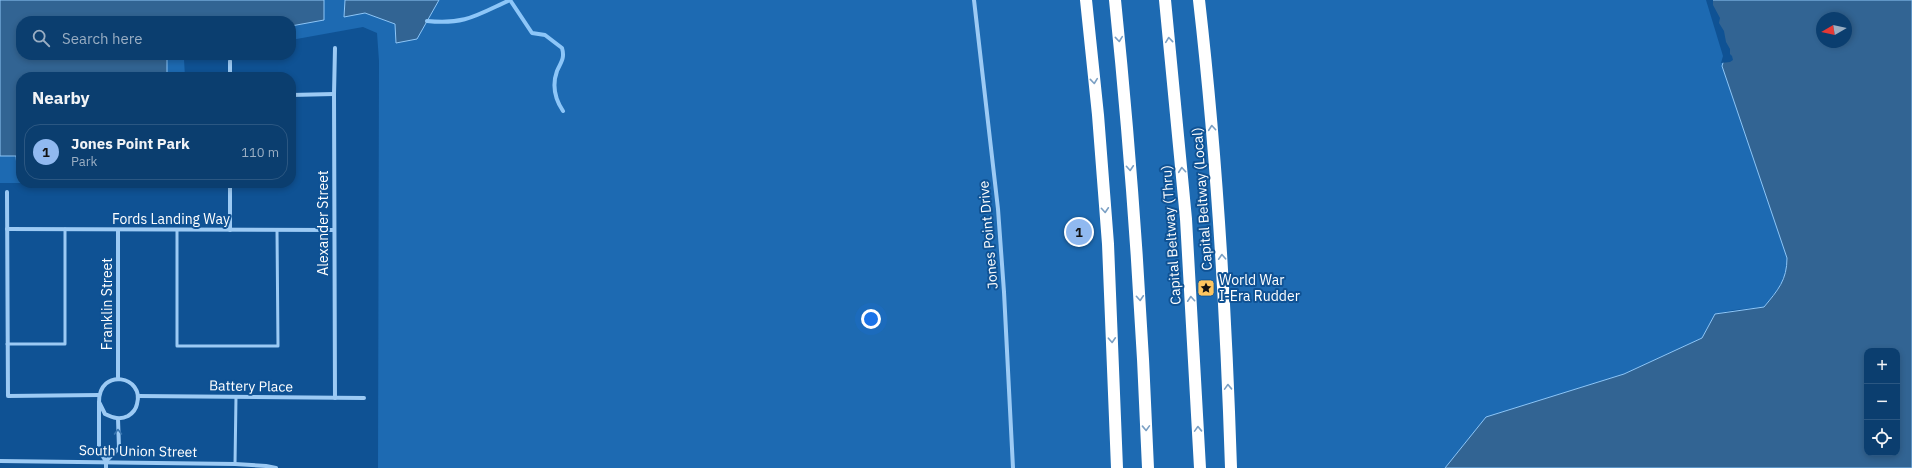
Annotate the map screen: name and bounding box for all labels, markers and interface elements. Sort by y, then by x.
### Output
north arrow [1816,12,1852,48]
search box [16,16,296,60]
icon: search [30,27,52,49]
text: Search here [62,29,142,48]
one-way arrow [1114,36,1123,42]
one-way arrow [1165,37,1174,43]
one-way arrow [1090,77,1099,84]
text: Nearby [32,87,90,109]
one-way arrow [1208,125,1217,131]
street label: Capital Beltway (Local) [1188,127,1216,271]
text: Jones Point Park [71,134,190,153]
text: 1 [42,144,50,161]
text: 110 m [241,144,279,161]
text: Park [71,153,97,170]
one-way arrow [1126,165,1135,171]
street label: Capital Beltway (Thru) [1157,165,1185,305]
one-way arrow [1177,167,1186,173]
street label: Alexander Street [314,170,332,276]
street label: Jones Point Drive [974,180,1002,290]
one-way arrow [1101,207,1110,213]
street label: Fords Landing Way [112,210,230,228]
pin: 1 [1066,217,1092,247]
one-way arrow [1217,254,1226,260]
street label: Franklin Street [98,258,116,350]
place label: World War I-Era Rudder [1219,271,1300,305]
place icon: World War I-Era Rudder [1196,278,1216,298]
one-way arrow [1135,295,1144,301]
one-way arrow [1187,296,1196,302]
your location [861,309,881,329]
one-way arrow [1108,337,1117,343]
map controls [1864,348,1900,456]
button: + [1864,348,1900,384]
street label: Battery Place [209,376,293,396]
one-way arrow [1224,384,1233,390]
button: − [1864,384,1900,420]
button: locate [1864,420,1900,456]
one-way arrow [1142,425,1150,431]
one-way arrow [1194,426,1202,432]
one-way arrow [114,429,122,435]
street label: South Union Street [79,441,197,461]

